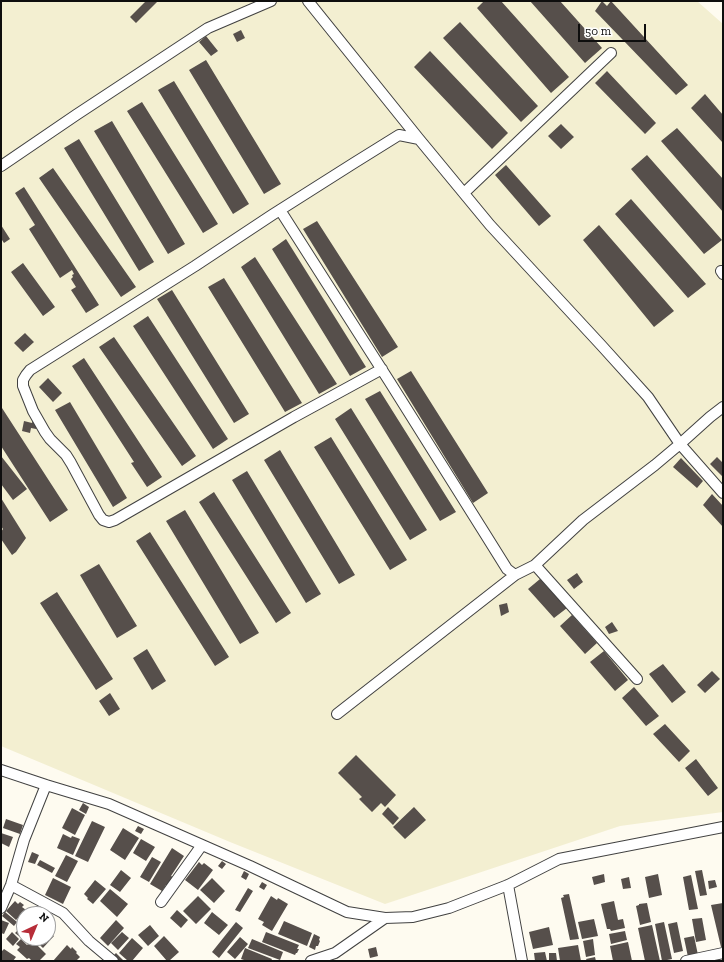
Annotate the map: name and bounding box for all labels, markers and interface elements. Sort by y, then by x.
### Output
scale bar [580,16,648,42]
text: 50 m [585,24,611,38]
north arrow [16,906,56,946]
text: N [36,910,52,925]

